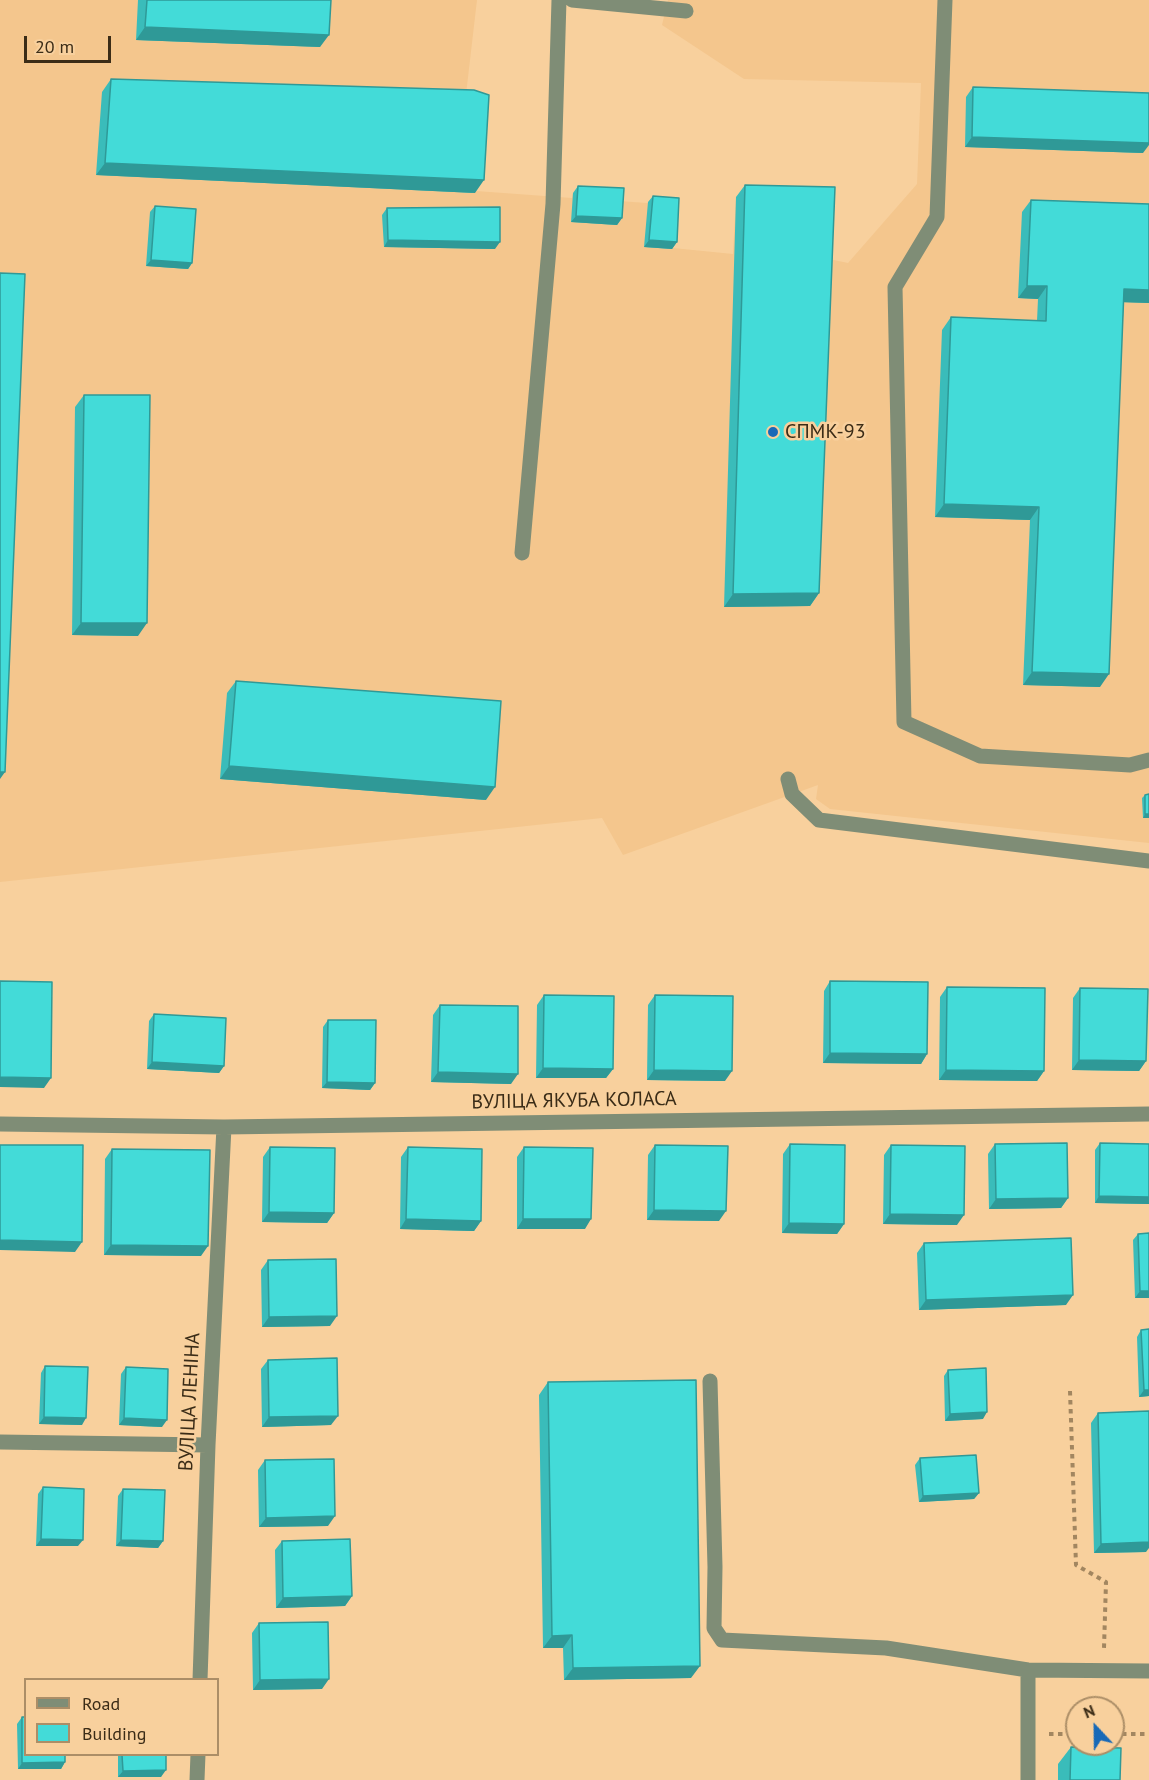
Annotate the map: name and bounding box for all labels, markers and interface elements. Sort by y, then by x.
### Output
scale bar [27,24,114,62]
text: 20 m [35,35,74,58]
place label: СПМК-93 [785,420,866,444]
marker: СПМК-93 [766,425,780,439]
street label: ВУЛІЦА ЯКУБА КОЛАСА [471,1087,677,1115]
street label: ВУЛІЦА ЛЕНІНА [174,1332,206,1472]
legend [24,1678,219,1756]
text: Road [82,1692,120,1715]
north arrow [1065,1696,1125,1756]
text: N [1080,1700,1098,1722]
text: Building [82,1722,146,1745]

